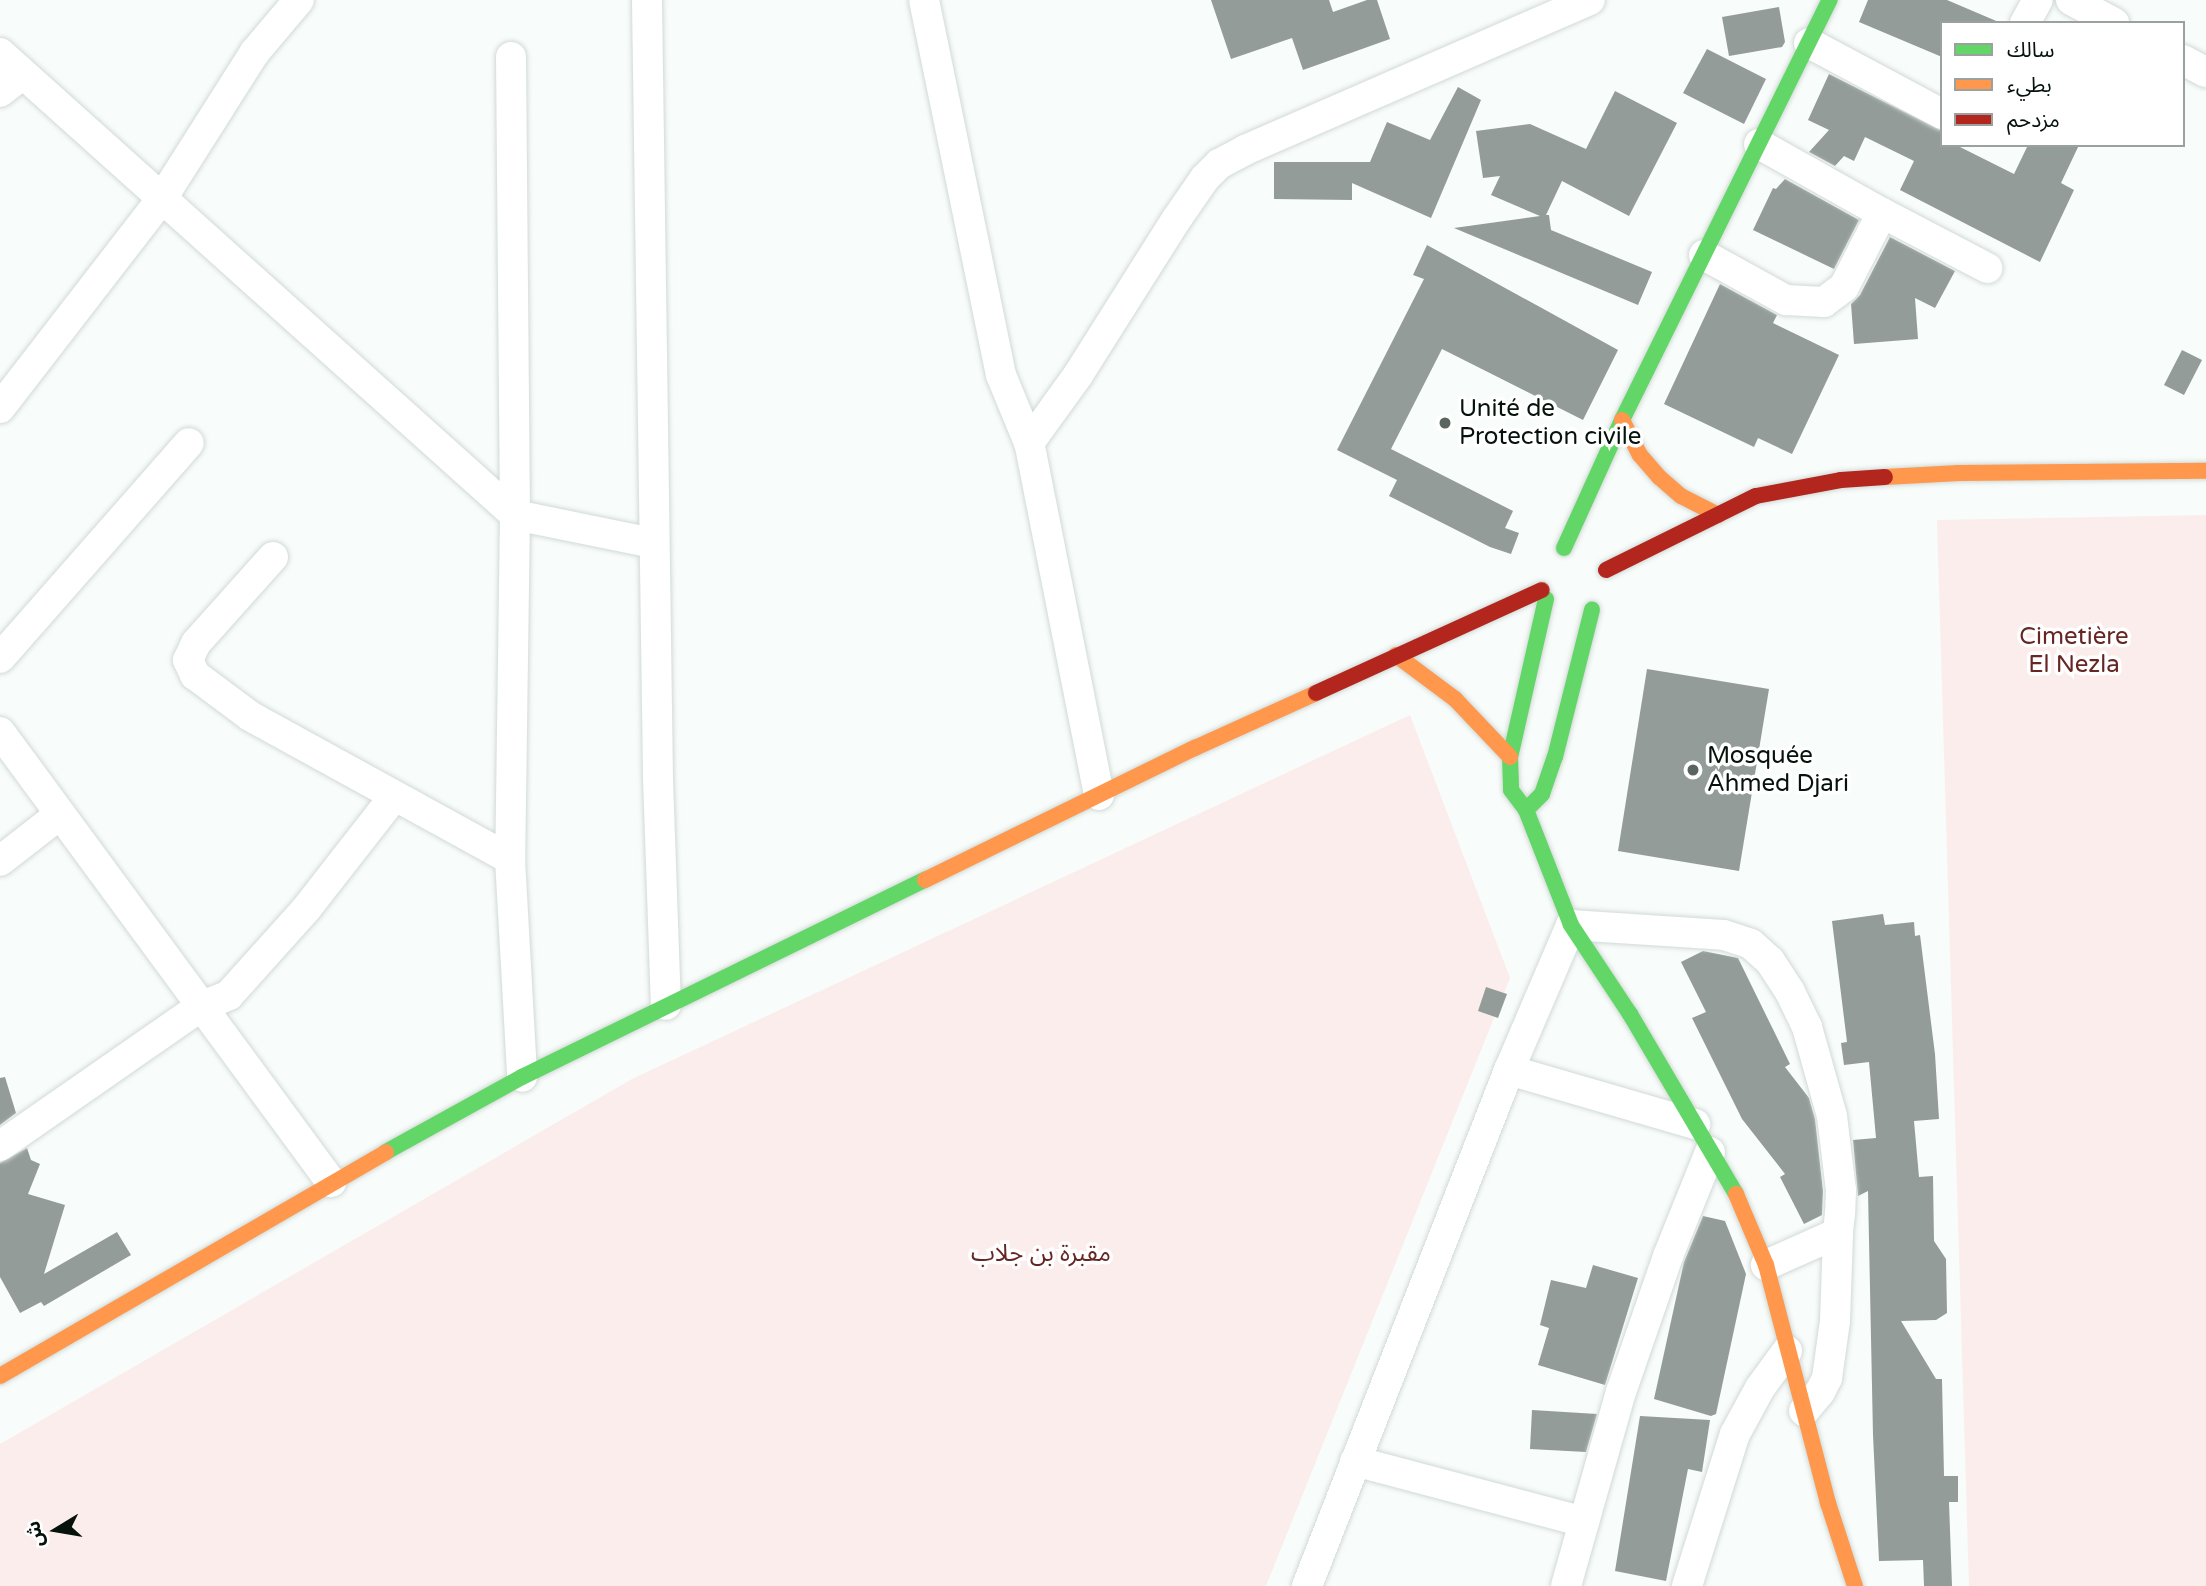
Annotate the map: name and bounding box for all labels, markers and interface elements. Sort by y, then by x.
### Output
legend [1940,21,2185,147]
text: سالك [2007,38,2054,63]
text: بطيء [2007,73,2052,98]
text: مزدحم [2007,108,2060,133]
place label: Unité de Protection civile [1459,395,1641,451]
marker: Unité de Protection civile [1437,415,1453,431]
park label: Cimetière El Nezla [2019,623,2129,679]
place label: Mosquée Ahmed Djari [1707,742,1849,798]
marker: Mosquée Ahmed Djari [1685,762,1701,778]
park label: مقبرة بن جلاب [971,1240,1111,1268]
north arrow [21,1495,91,1565]
text: ش [22,1519,49,1549]

